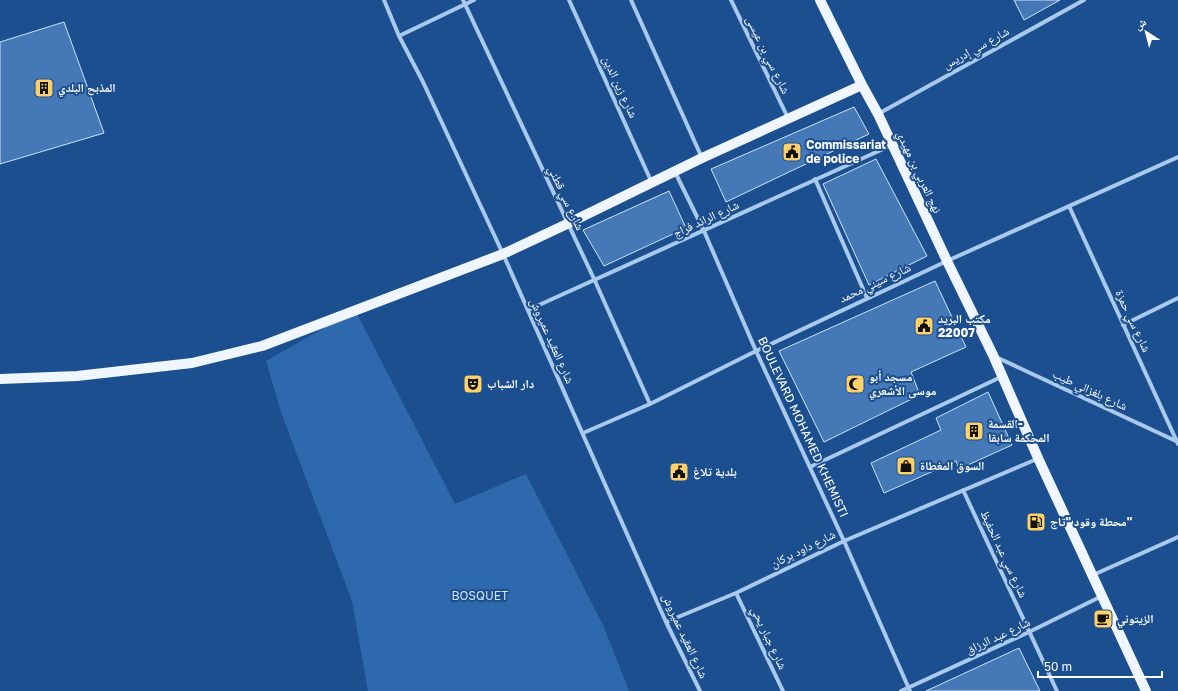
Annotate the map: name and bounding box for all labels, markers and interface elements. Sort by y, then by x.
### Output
north arrow [1126,12,1166,52]
street label: شارع سي بن عيسى [740,13,794,98]
text: ش [1131,15,1150,34]
street label: شارع سي إدريس [940,23,1013,75]
street label: شارع زين الدين [599,53,641,121]
building icon: المذبح البلدي [33,77,55,99]
place label: المذبح البلدي [58,80,116,98]
street label: نهج العربي بن مهيدي [891,128,945,217]
place label: Commissariat de police [806,137,886,166]
public building icon: Commissariat de police [781,141,803,163]
street label: شارع سي قطني [542,163,588,234]
street label: شارع الرائد فراج [670,197,742,241]
street label: شارع سيني محمد [837,259,914,308]
street label: شارع سي حمزة [1110,287,1155,356]
street label: شارع العقيد عميروش [526,296,578,386]
place label: مكتب البريد 22007 [938,311,991,340]
public building icon: مكتب البريد 22007 [913,315,935,337]
street label: BOULEVARD MOHAMED KHEMISTI [755,334,852,519]
street label: شارع بلغزالي طيب [1049,366,1130,416]
place label: مسجد أبو موسى الأشعري [869,369,937,401]
theatre icon: دار الشباب [462,373,484,395]
mosque icon: مسجد أبو موسى الأشعري [844,373,866,395]
place label: دار الشباب [487,376,534,391]
place label: القسمة- المحكمة سابقا [988,416,1050,445]
building icon: القسمة- المحكمة سابقا [963,420,985,442]
shop icon: السوق المغطاة [895,455,917,477]
place label: السوق المغطاة [920,458,984,474]
public building icon: بلدية تلاغ [668,461,690,483]
place label: بلدية تلاغ [693,464,737,480]
street label: شارع سي عبد الحفيظ [975,508,1031,601]
fuel station icon: محطة وقود "تاج" [1025,511,1047,533]
place label: محطة وقود "تاج" [1050,514,1132,530]
street label: شارع داود بركان [768,526,838,572]
park label: BOSQUET [451,588,509,603]
street label: شارع العقيد عميروش [658,591,712,681]
street label: شارع جبار يحي [746,604,791,673]
cafe icon: الزيتوني [1092,608,1114,630]
place label: الزيتوني [1117,611,1154,629]
street label: شارع عبد الرزاق [963,614,1033,658]
scale bar [1038,653,1162,679]
text: 50 m [1044,659,1072,674]

